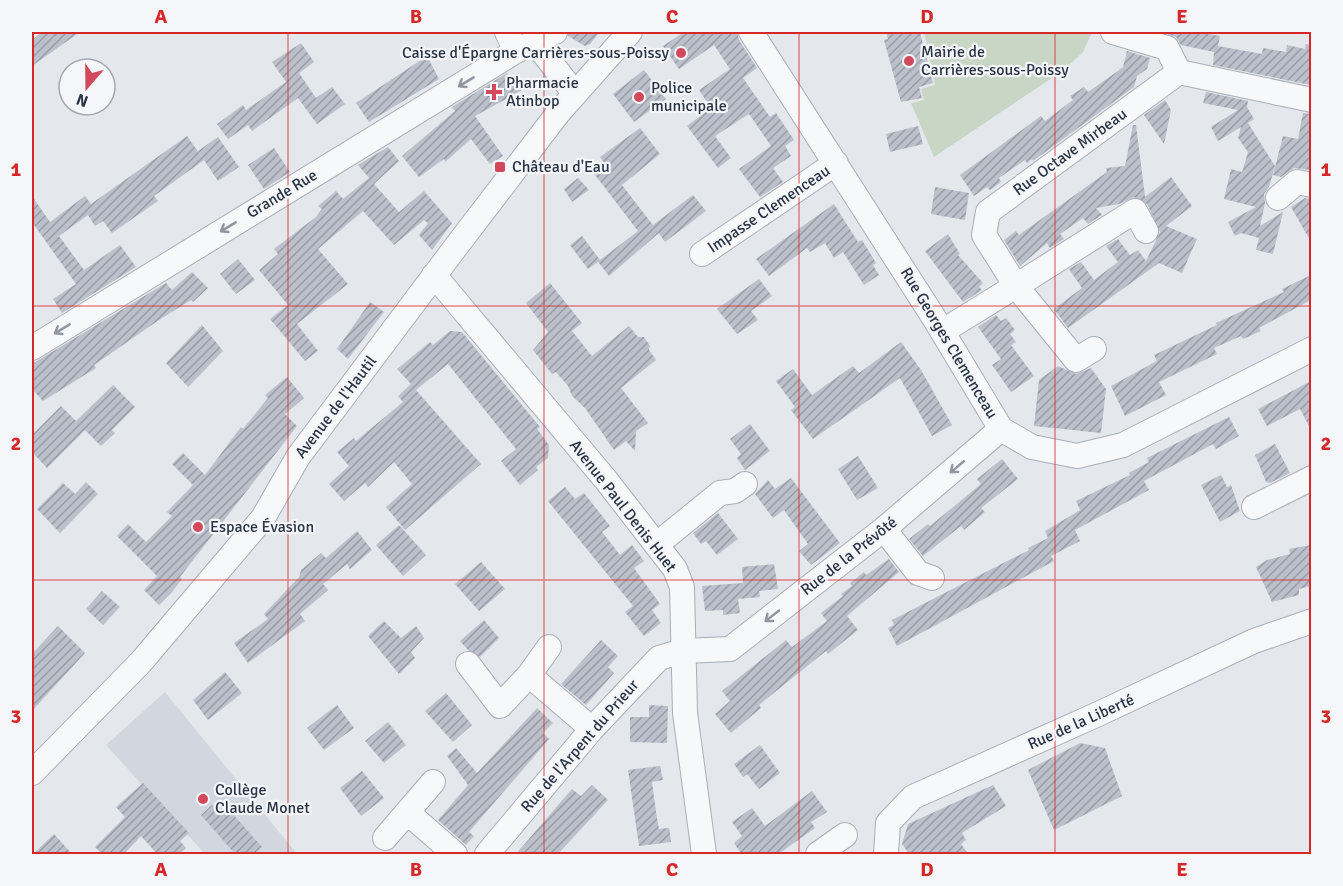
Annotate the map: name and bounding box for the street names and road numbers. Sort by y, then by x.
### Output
street label: Rue Octave Mirbeau [1009,104,1131,200]
street label: Impasse Clemenceau [704,161,834,257]
street label: Grande Rue [243,165,321,223]
street label: Rue Georges Clemenceau [896,264,1002,422]
street label: Avenue de l'Hautil [291,351,381,462]
street label: Avenue Paul Denis Huet [565,436,681,576]
street label: Rue de la Prévôté [797,512,901,600]
street label: Rue de l'Arpent du Prieur [517,675,643,817]
street label: Rue de la Liberté [1025,690,1137,754]

